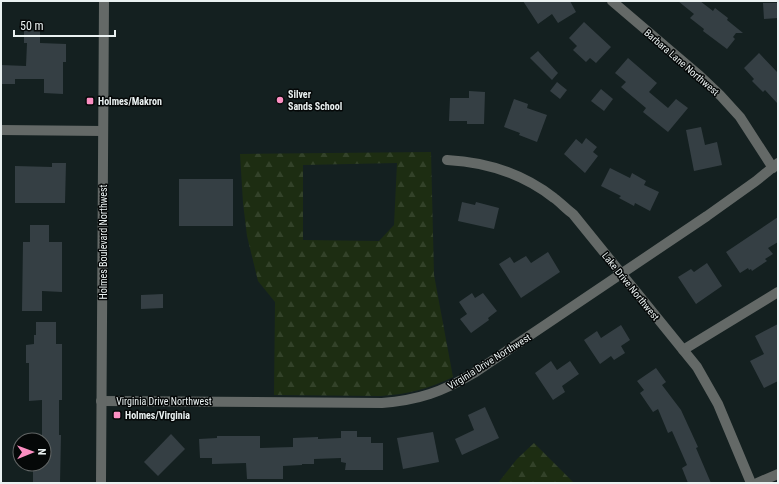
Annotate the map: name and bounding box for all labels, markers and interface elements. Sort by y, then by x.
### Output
scale bar [14,12,115,38]
text: 50 m [20,19,44,33]
street label: Barbara Lane Northwest [642,27,721,98]
place label: Silver Sands School [288,89,342,112]
marker: Silver Sands School [275,95,285,105]
marker: Holmes/Makron [85,96,95,106]
place label: Holmes/Makron [98,96,162,107]
street label: Holmes Boulevard Northwest [98,184,109,300]
street label: Lake Drive Northwest [600,250,661,323]
street label: Virginia Drive Northwest [446,331,533,391]
street label: Virginia Drive Northwest [116,396,212,407]
marker: Holmes/Virginia [112,410,122,420]
place label: Holmes/Virginia [125,410,190,421]
north arrow [12,432,52,472]
text: N [35,448,48,456]

